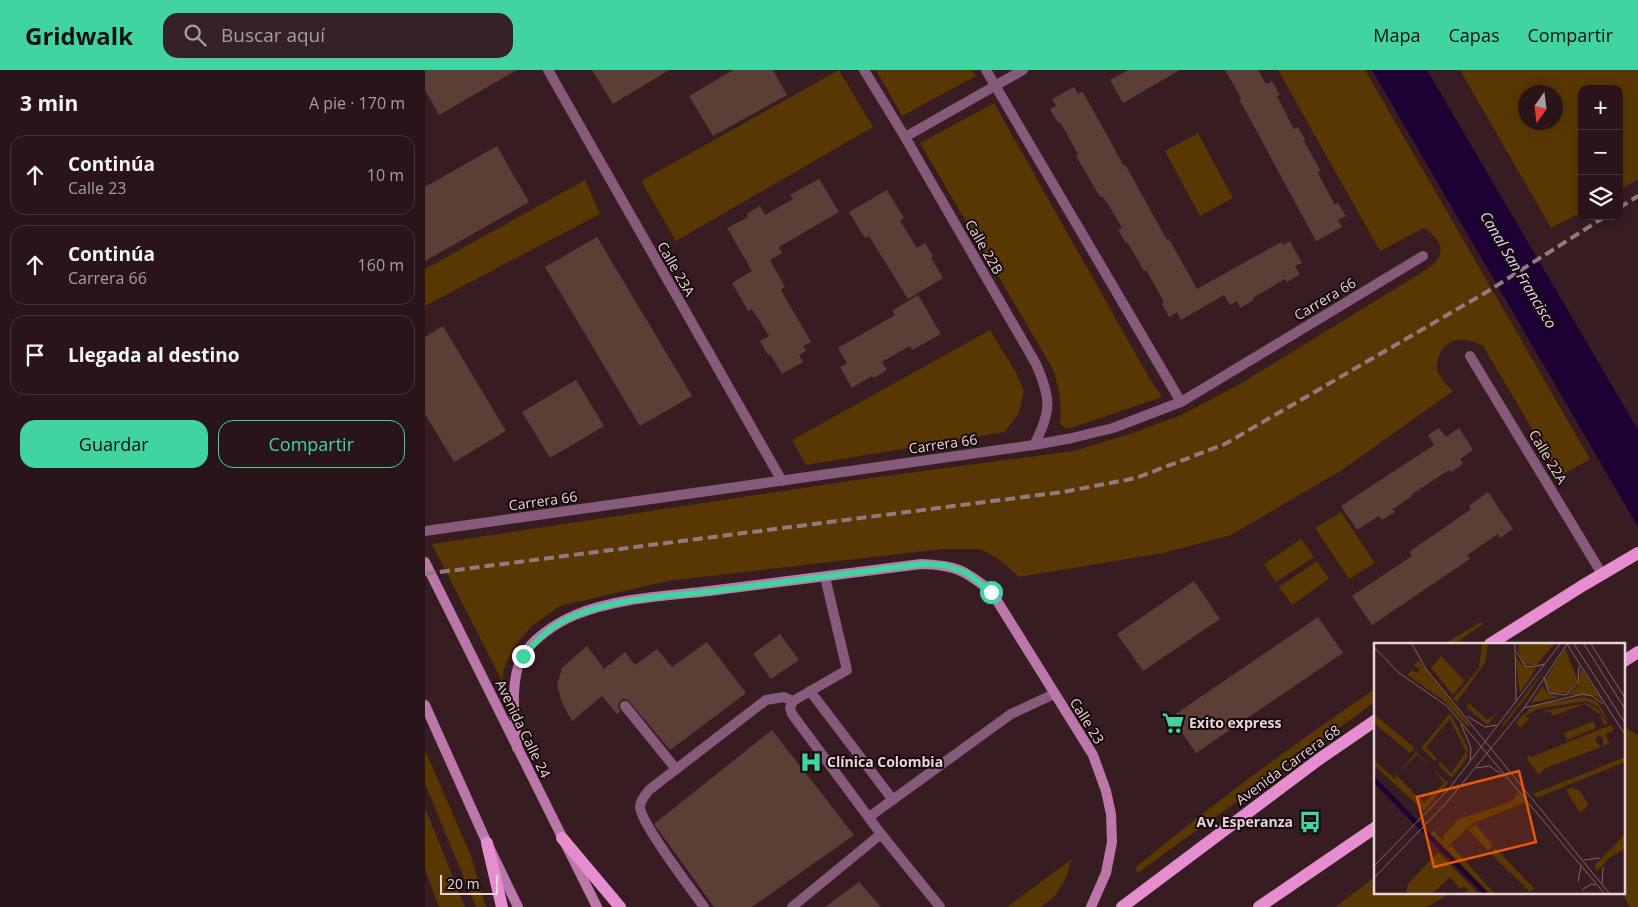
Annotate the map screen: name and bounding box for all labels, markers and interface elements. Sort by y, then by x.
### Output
search box [163,13,513,58]
text: Gridwalk [25,19,133,52]
icon: search [181,21,209,49]
text: Buscar aquí [221,22,325,48]
text: Mapa [1373,23,1421,47]
text: Capas [1449,23,1499,47]
text: Compartir [1527,23,1613,47]
north arrow [1518,85,1563,130]
map controls [1578,85,1623,220]
button: + [1578,85,1623,130]
text: 3 min [20,89,78,117]
text: A pie · 170 m [309,92,405,114]
button: − [1578,130,1623,175]
text: Continúa [68,151,155,177]
icon: ahead [21,161,49,189]
text: 10 m [367,164,404,186]
button: layers [1578,175,1623,220]
text: Calle 23 [68,177,126,199]
water label: Canal San Francisco [1476,207,1562,332]
street label: Calle 22B [961,216,1008,278]
street label: Calle 23A [653,238,700,300]
text: Continúa [68,241,155,267]
icon: ahead [21,251,49,279]
text: 160 m [358,254,404,276]
text: Carrera 66 [68,267,147,289]
street label: Carrera 66 [1290,273,1359,324]
icon: arrive [21,341,49,369]
text: Llegada al destino [68,342,240,368]
button: Guardar [20,420,208,468]
button: Compartir [218,420,405,468]
street label: Calle 22A [1525,426,1572,487]
street label: Carrera 66 [907,429,978,458]
street label: Carrera 66 [507,486,578,515]
route start [980,581,1003,604]
inset map [1374,643,1625,894]
route end [512,645,535,668]
street label: Avenida Calle 24 [491,677,555,781]
street label: Calle 23 [1066,694,1109,747]
supermarket icon: Exito express [1160,710,1186,736]
place label: Exito express [1189,713,1281,732]
street label: Avenida Carrera 68 [1232,720,1344,809]
hospital icon: Clínica Colombia [798,749,824,775]
place label: Clínica Colombia [827,752,943,771]
bus stop icon: Av. Esperanza [1297,809,1323,835]
place label: Av. Esperanza [1197,812,1293,831]
scale bar [440,872,497,895]
text: 20 m [447,874,480,893]

